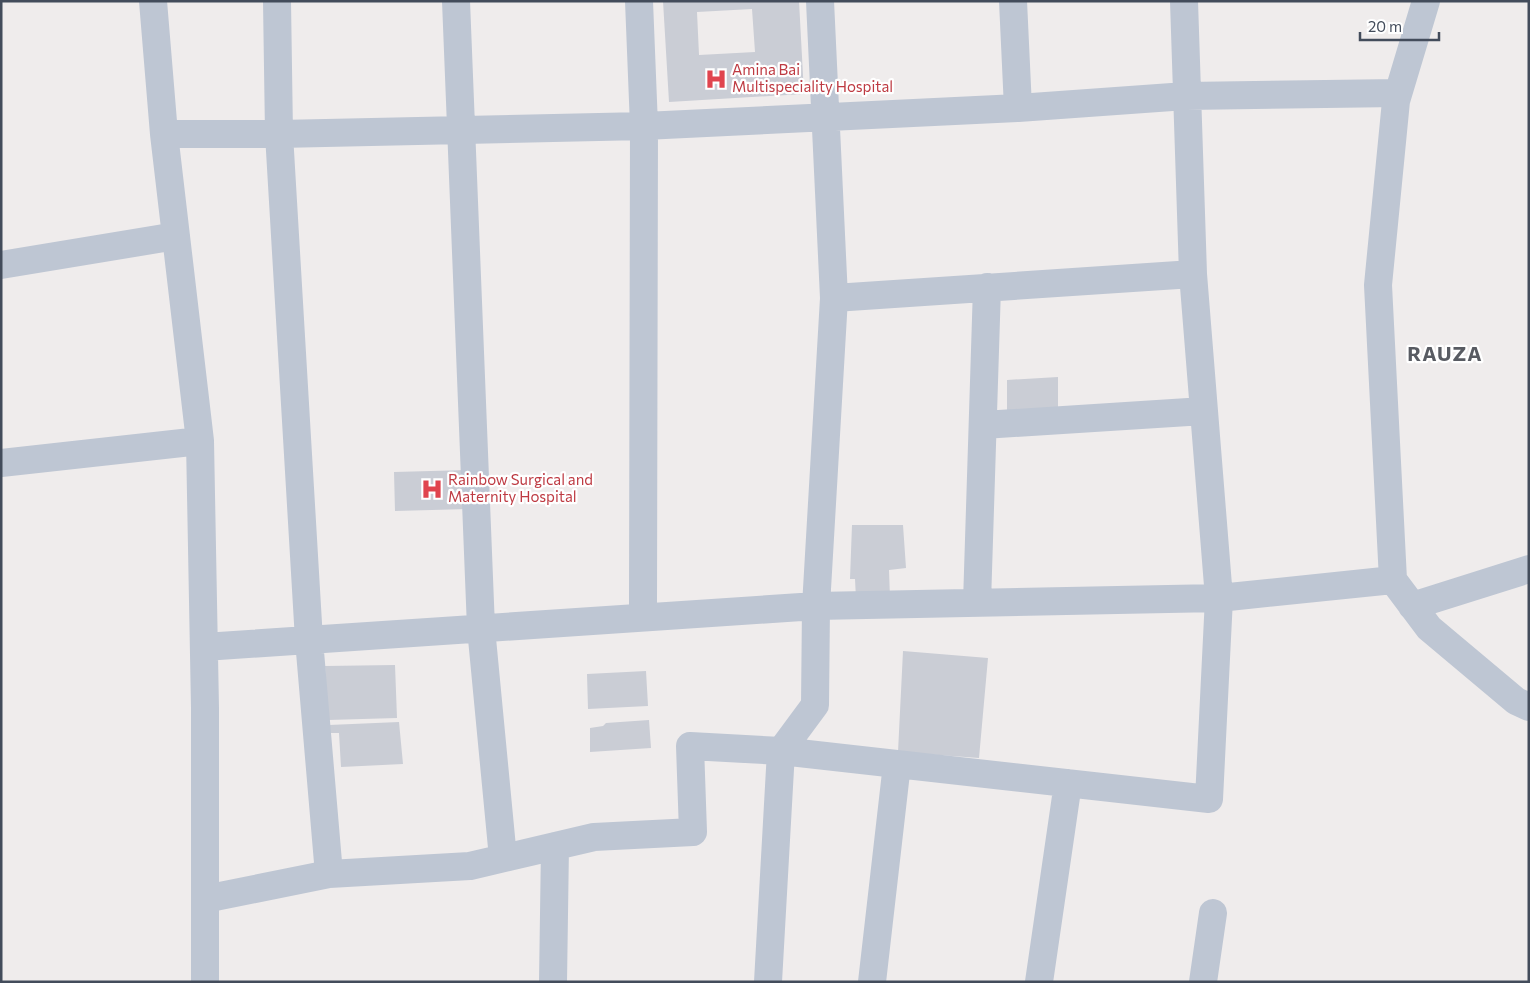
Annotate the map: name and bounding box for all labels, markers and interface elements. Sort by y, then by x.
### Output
scale bar [1360,10,1439,42]
text: 20 m [1368,17,1402,35]
place label: Amina Bai Multispeciality Hospital [732,60,893,95]
hospital icon: Amina Bai Multispeciality Hospital [703,66,729,92]
district label: RAUZA [1407,341,1483,365]
place label: Rainbow Surgical and Maternity Hospital [448,470,593,505]
hospital icon: Rainbow Surgical and Maternity Hospital [419,476,445,502]

